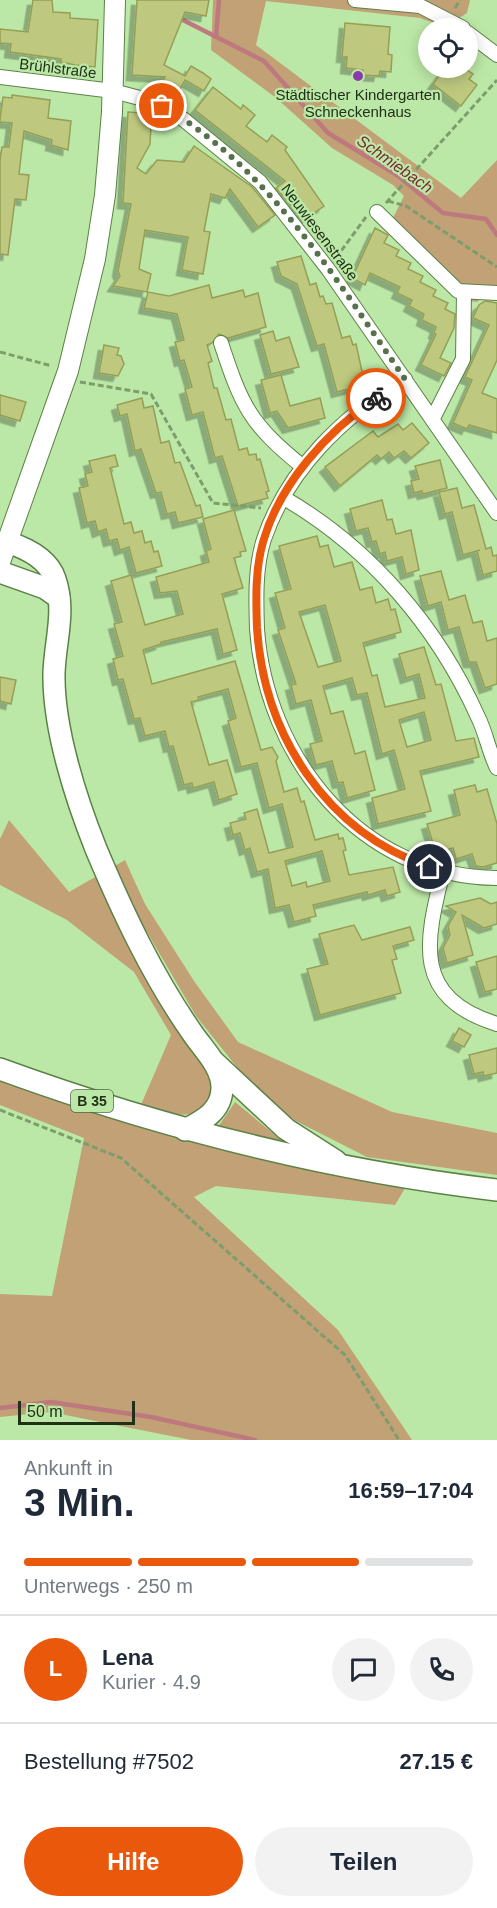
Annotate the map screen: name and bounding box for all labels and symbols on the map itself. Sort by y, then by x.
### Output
street label: Brühlstraße [18,55,98,81]
marker: Städtischer Kindergarten Schneckenhaus [351,69,365,83]
pin [136,80,187,131]
place label: Städtischer Kindergarten Schneckenhaus [275,86,441,120]
water label: Schmiebach [354,132,436,196]
street label: Neuwiesenstraße [278,180,362,284]
courier [346,368,406,428]
pin [404,841,455,892]
road number: B 35 [71,1090,113,1112]
scale bar [18,1398,135,1426]

